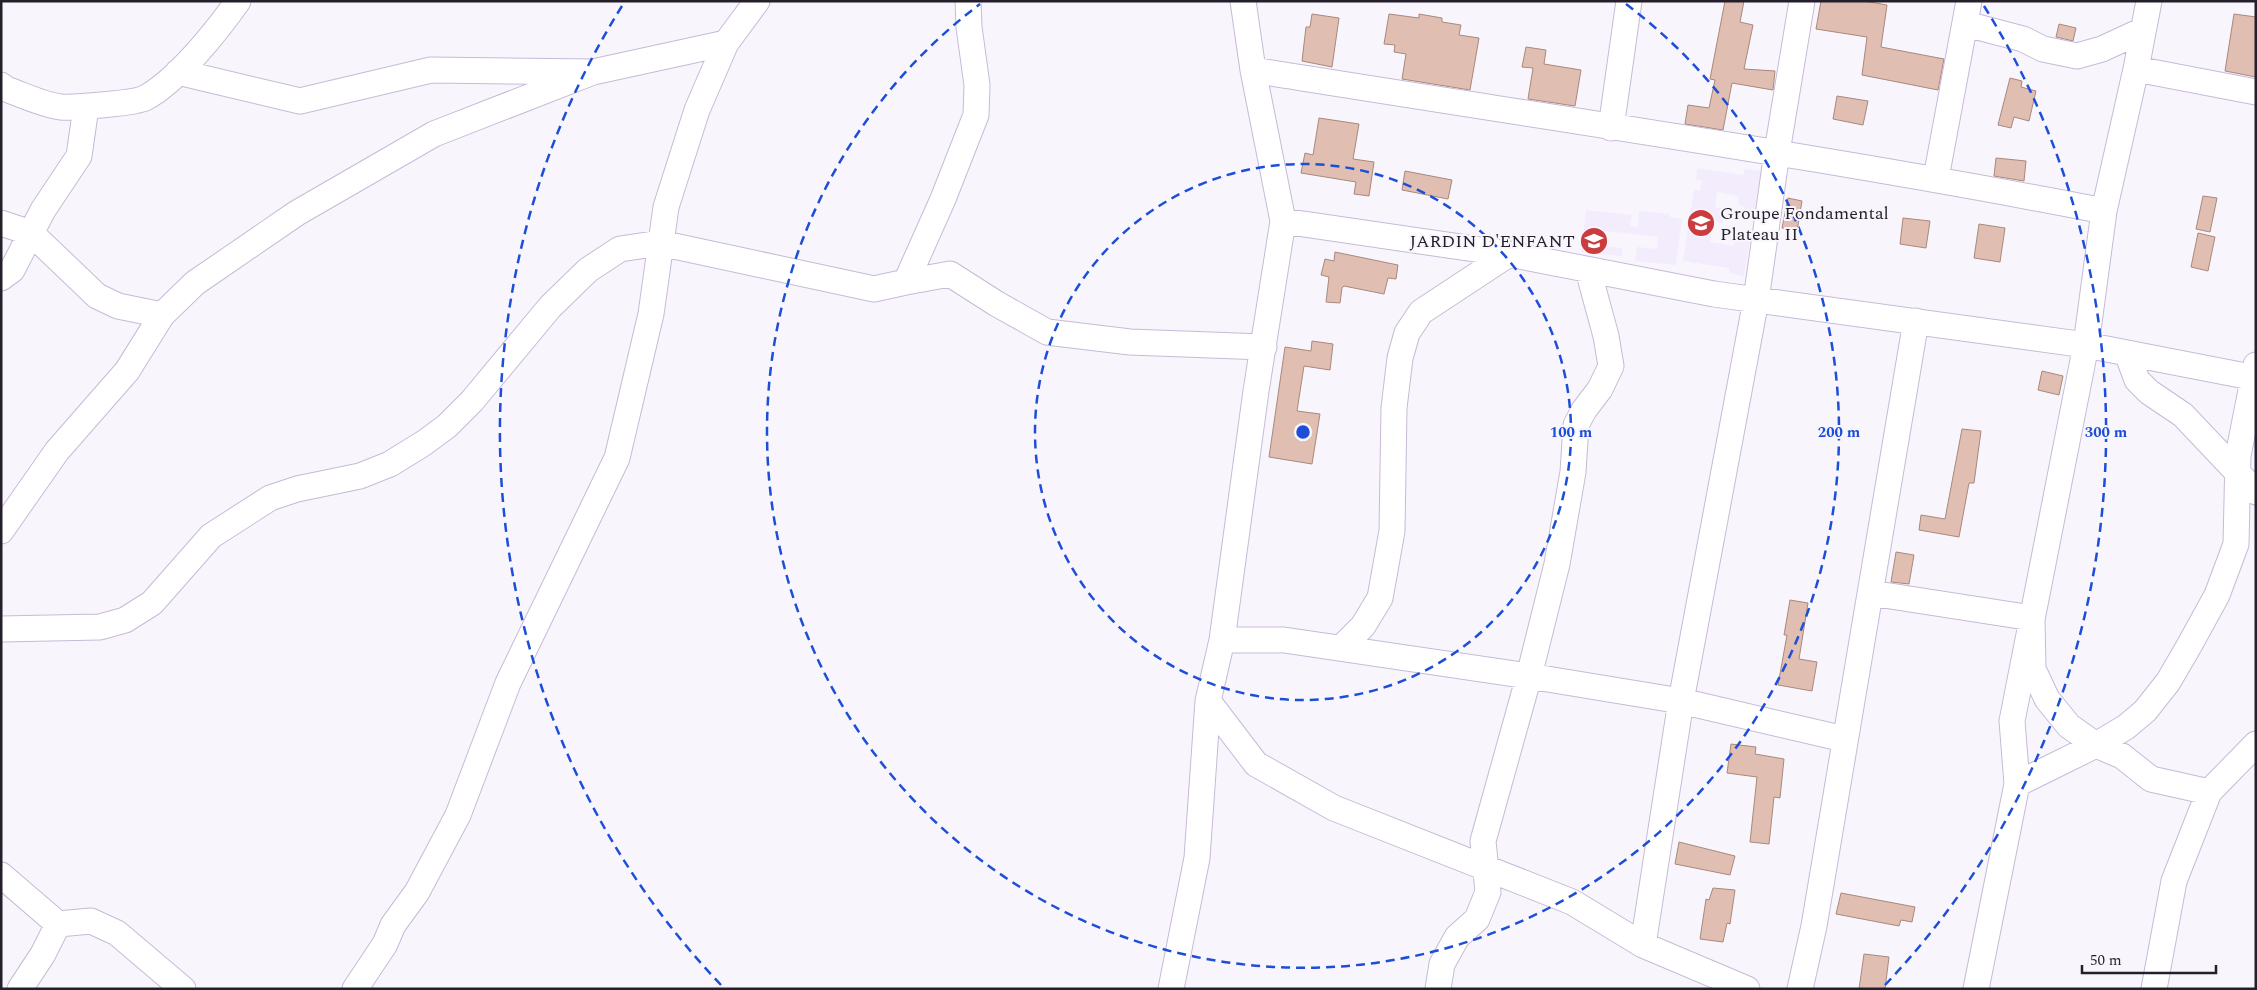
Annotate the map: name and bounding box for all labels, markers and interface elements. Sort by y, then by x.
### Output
place label: Groupe Fondamental Plateau II [1720,200,1889,248]
school or university icon: Groupe Fondamental Plateau II [1686,208,1716,238]
school or university icon: JARDIN D'ENFANT [1579,226,1609,256]
place label: JARDIN D'ENFANT [1410,228,1575,255]
text: 100 m [1550,421,1593,444]
text: 200 m [1818,421,1861,444]
text: 300 m [2085,421,2128,444]
centre of rings [1294,423,1312,441]
scale bar [2082,942,2216,974]
text: 50 m [2090,949,2122,972]

